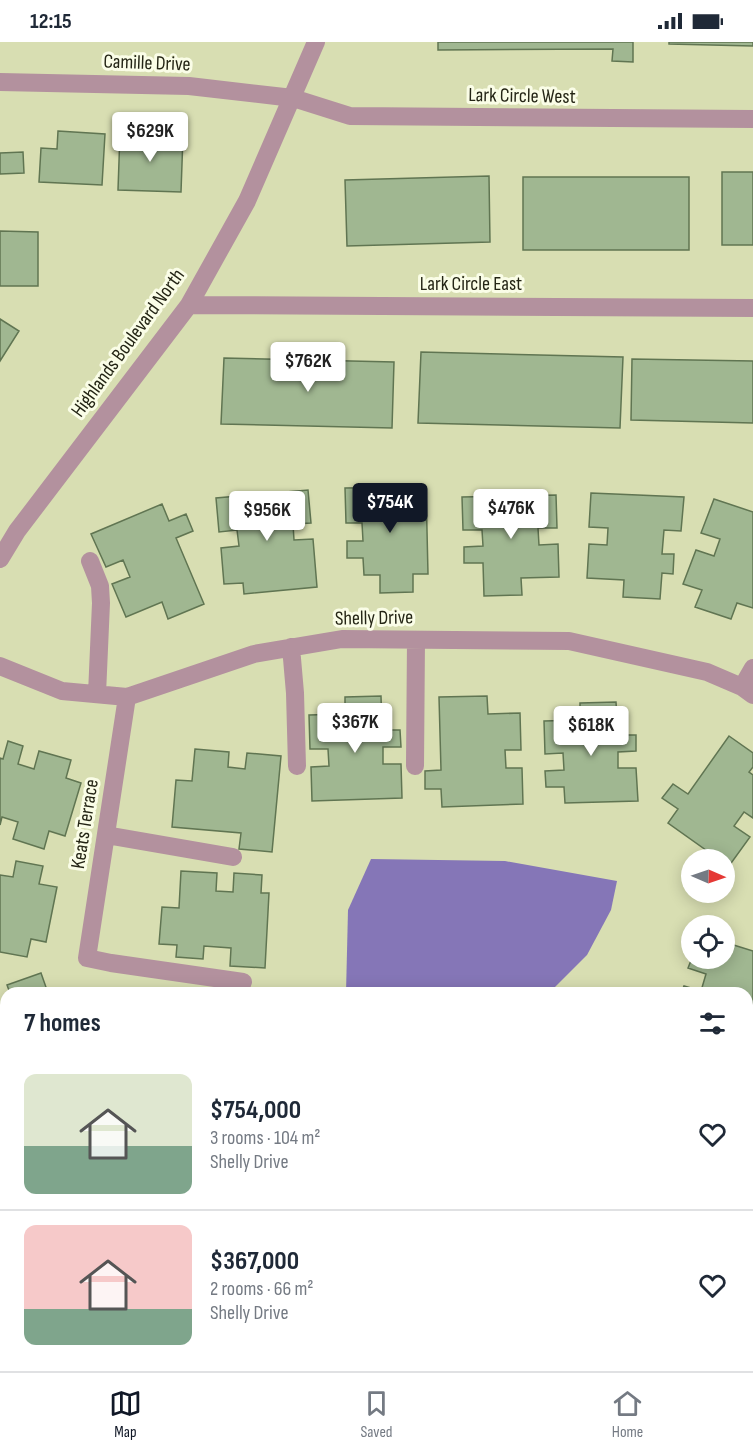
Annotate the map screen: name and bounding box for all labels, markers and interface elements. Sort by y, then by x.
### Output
text: 12:15 [30,8,72,35]
street label: Camille Drive [103,49,191,77]
street label: Lark Circle West [468,83,576,109]
pin: $629K [108,112,192,163]
text: $629K [126,119,174,143]
street label: Highlands Boulevard North [66,264,190,422]
street label: Lark Circle East [420,272,522,296]
pin: $762K [266,342,350,393]
text: $762K [284,349,332,373]
pin: $754K [348,483,432,534]
pin: $476K [469,489,553,540]
text: $754K [367,490,413,514]
pin: $956K [225,491,309,542]
text: $476K [487,496,535,520]
text: $956K [243,498,291,522]
street label: Shelly Drive [335,605,413,631]
pin: $367K [313,703,397,754]
pin: $618K [549,706,633,757]
text: $367K [331,710,379,734]
text: $618K [568,713,614,737]
street label: Keats Terrace [66,777,104,871]
north arrow [681,849,735,903]
map controls [681,849,735,969]
button: locate [681,915,735,969]
icon: filters [696,1007,729,1040]
text: 7 homes [24,1008,101,1039]
text: $754,000 [210,1095,301,1126]
icon: home [72,1098,144,1170]
icon: heart [696,1118,729,1151]
text: 3 rooms · 104 m² [210,1126,320,1150]
text: Shelly Drive [210,1150,288,1174]
text: $367,000 [210,1246,299,1277]
icon: home [72,1249,144,1321]
icon: heart [696,1269,729,1302]
text: 2 rooms · 66 m² [210,1277,314,1301]
text: Shelly Drive [210,1301,288,1325]
tab: Map [109,1387,142,1442]
tab: Saved [360,1387,393,1442]
tab: Home [611,1387,644,1442]

